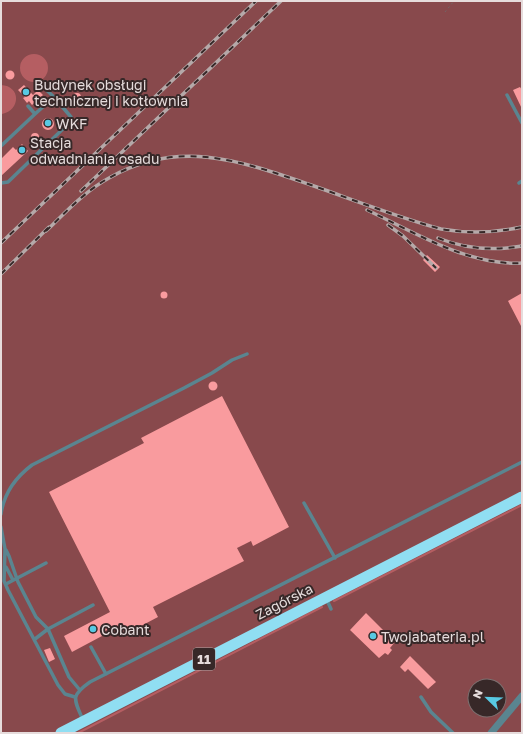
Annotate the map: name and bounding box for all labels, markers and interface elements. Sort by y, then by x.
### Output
place label: Budynek obsługi technicznej i kotłownia [34,76,188,109]
marker: Budynek obsługi technicznej i kotłownia [21,87,31,97]
place label: WKF [56,115,87,132]
marker: WKF [43,118,53,128]
place label: Stacja odwadniania osadu [30,134,159,167]
marker: Stacja odwadniania osadu [17,145,27,155]
street label: Zagórska [253,579,315,623]
place label: Cobant [101,621,150,638]
marker: Cobant [88,624,98,634]
place label: Twojabateria.pl [381,628,484,645]
marker: Twojabateria.pl [368,631,378,641]
road number: 11 [193,648,215,670]
north arrow [467,678,507,718]
text: N [470,688,485,700]

